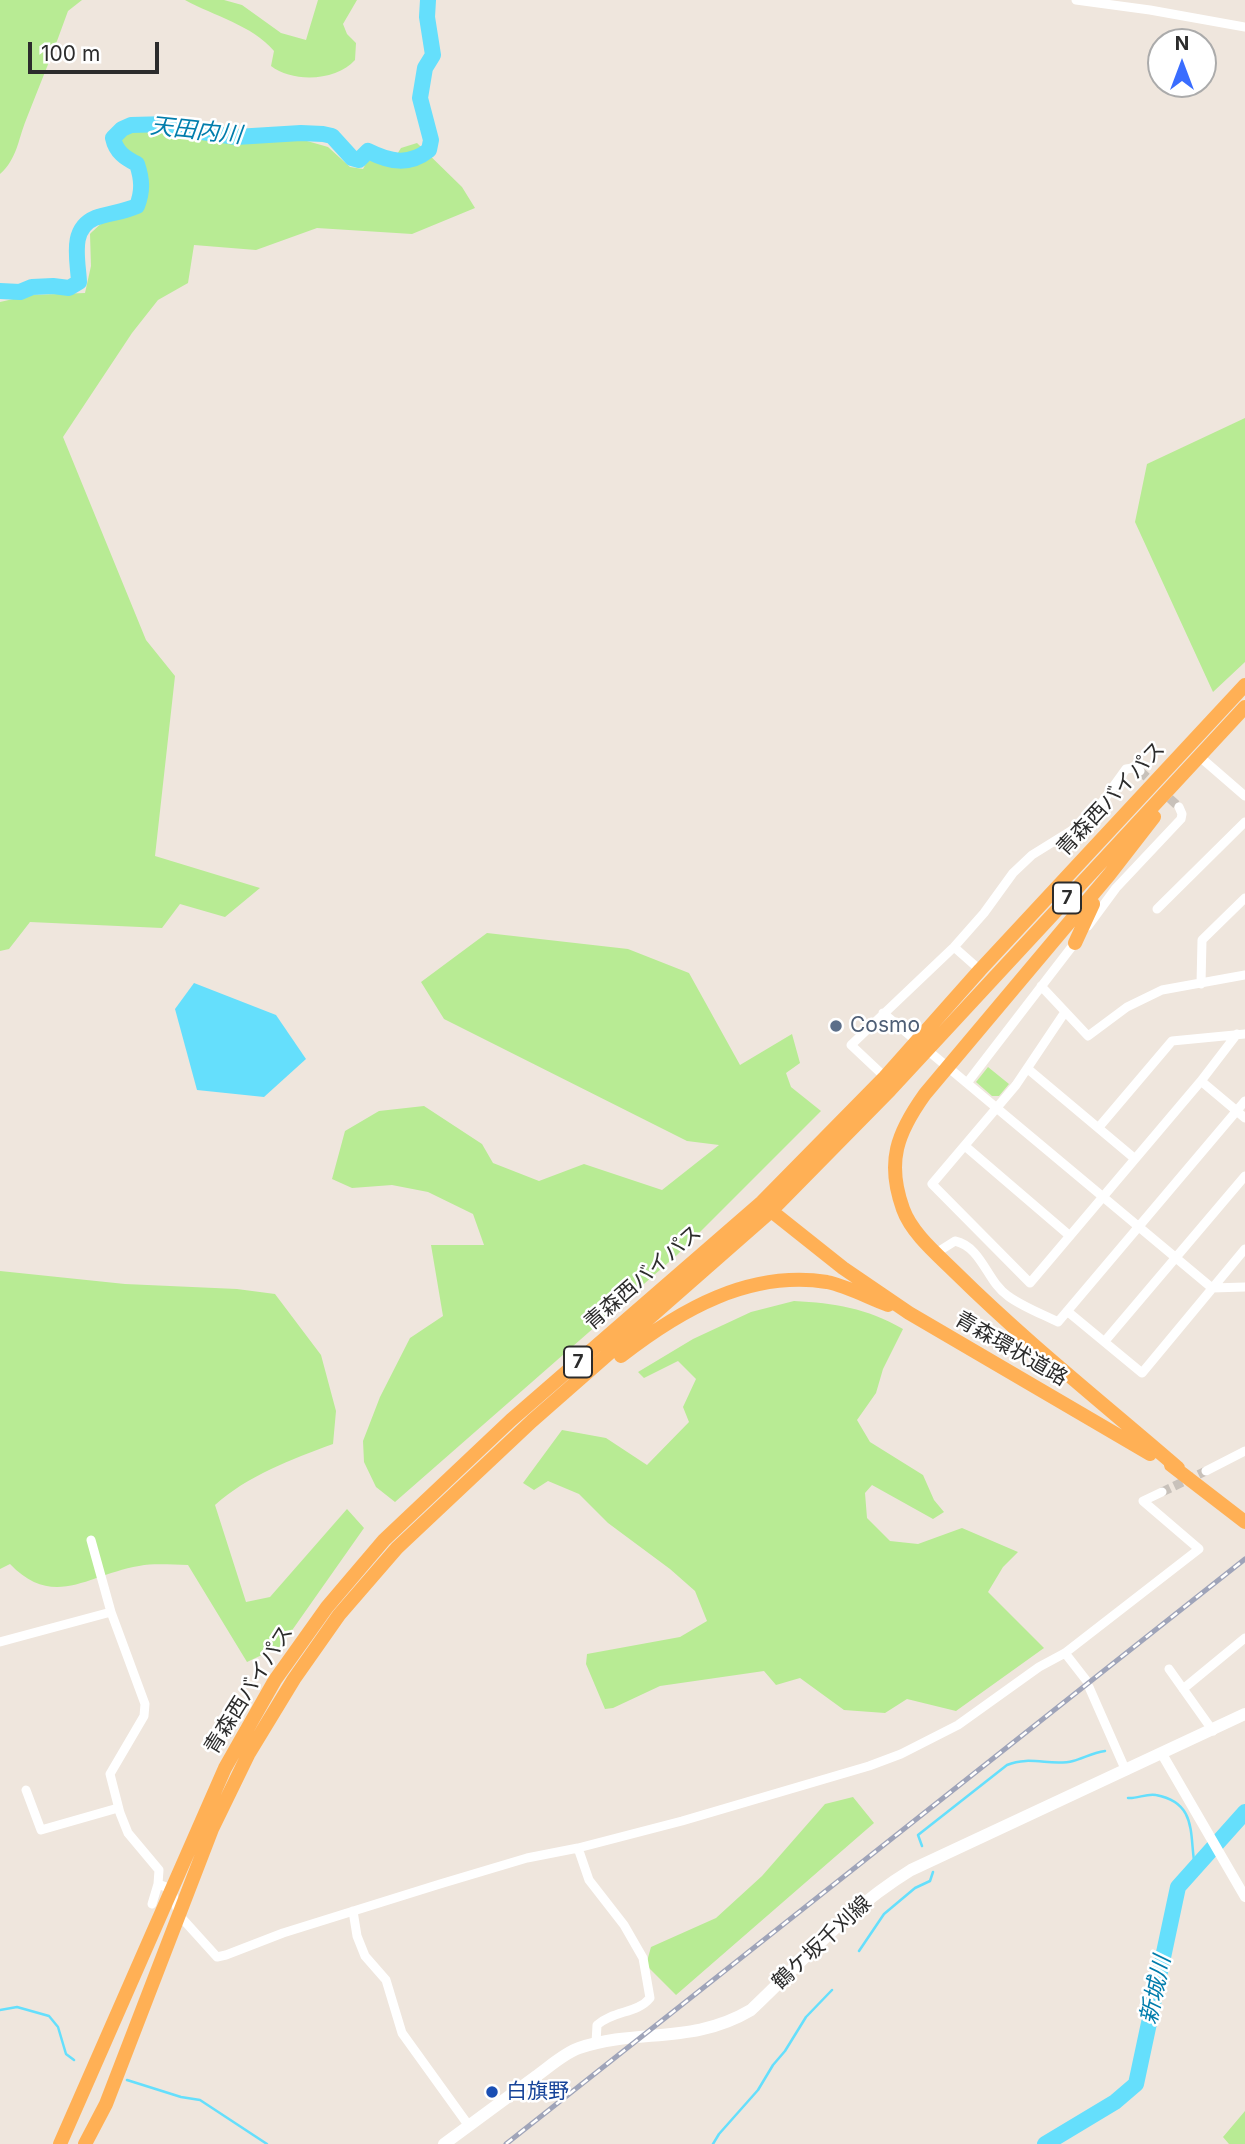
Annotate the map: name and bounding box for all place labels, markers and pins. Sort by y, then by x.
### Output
place label: Cosmo [850,1013,920,1039]
marker: Cosmo [828,1018,844,1034]
place label: 白旗野 [506,2079,569,2105]
marker: 白旗野 [484,2084,500,2100]

